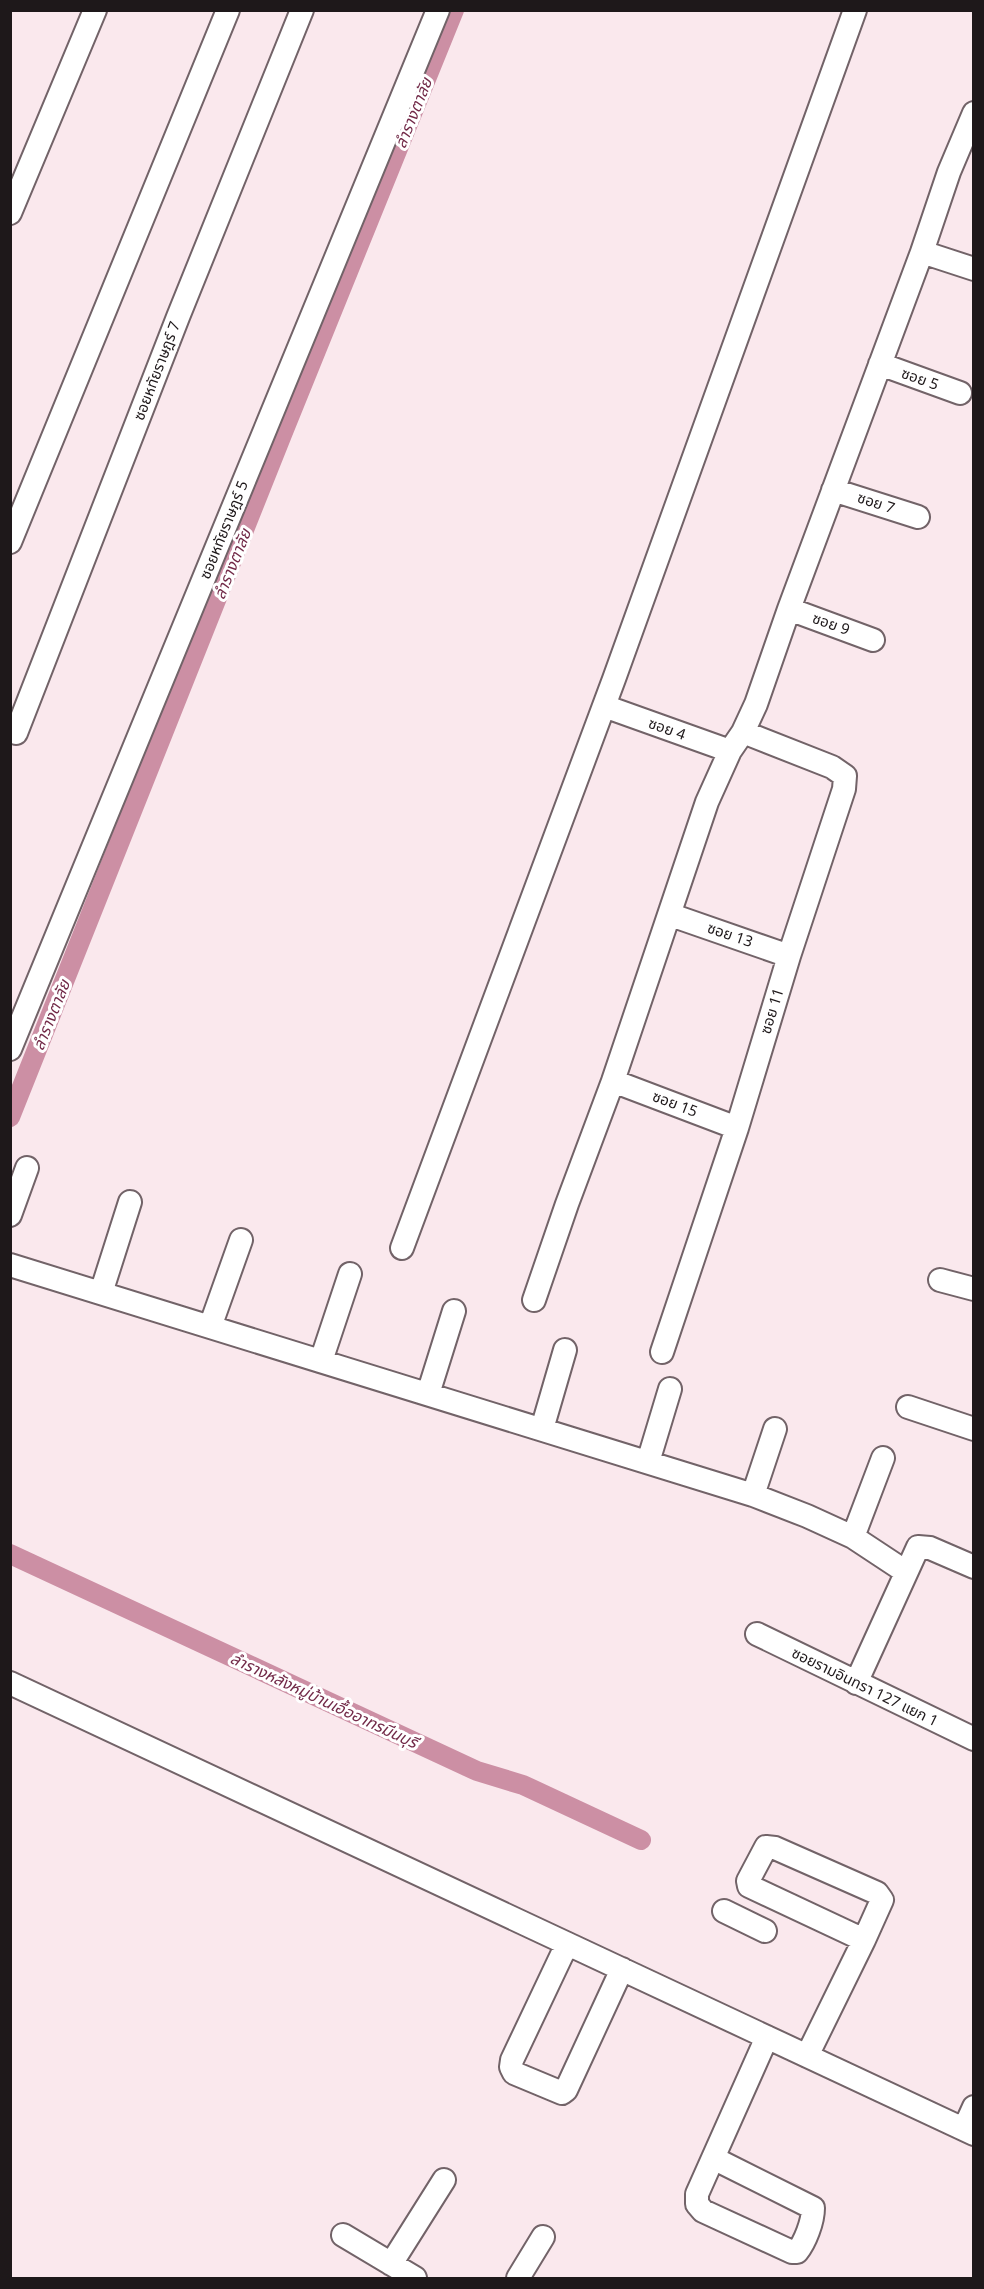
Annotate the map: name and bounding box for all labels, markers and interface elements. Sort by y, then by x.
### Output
water label: ลำรางตาลัย [389,73,438,151]
street label: ซอยหทัยราษฎร์ 7 [128,318,184,423]
street label: ซอย 5 [899,362,942,394]
street label: ซอยหทัยราษฎร์ 5 [194,477,252,582]
street label: ซอย 7 [855,487,898,517]
water label: ลำรางตาลัย [208,524,257,602]
street label: ซอย 9 [810,607,853,639]
street label: ซอย 4 [646,712,689,744]
street label: ซอย 13 [705,917,756,951]
water label: ลำรางตาลัย [27,975,76,1053]
street label: ซอย 11 [755,985,787,1036]
street label: ซอย 15 [650,1085,701,1121]
street label: ซอยรามอินทรา 127 แยก 1 [789,1642,942,1730]
water label: ลำรางหลังหมู่บ้านเอื้ออาทรมีนบุรี [227,1647,424,1754]

